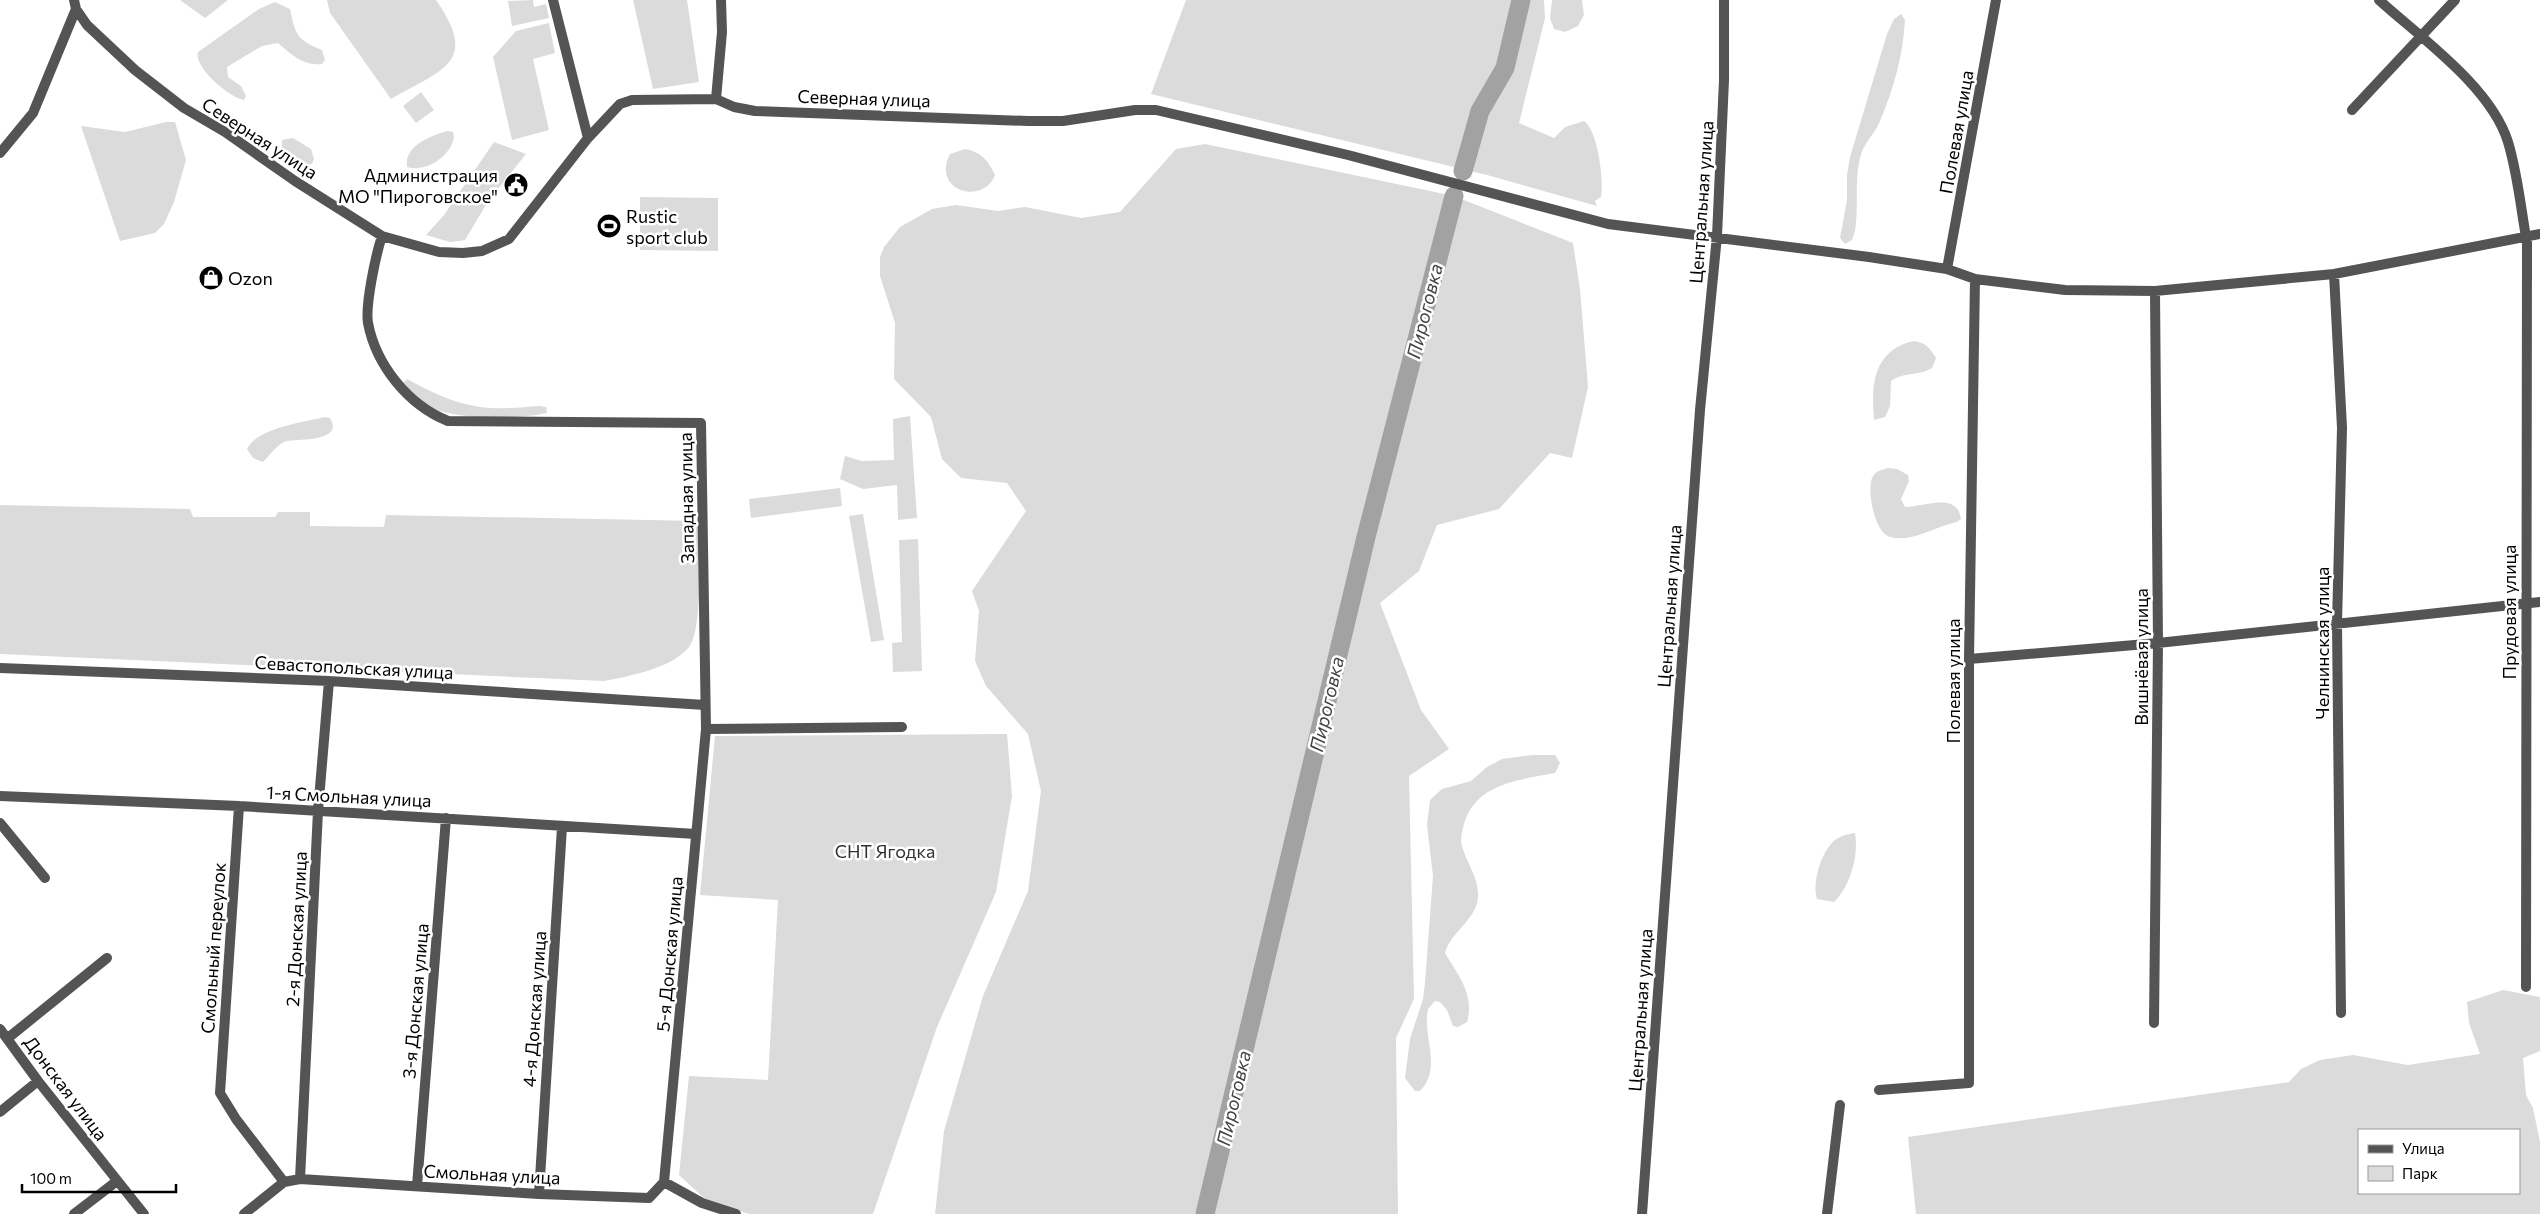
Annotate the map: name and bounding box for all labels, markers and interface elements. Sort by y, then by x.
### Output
street label: Полевая улица [1934,69,1978,195]
street label: Северная улица [797,85,931,111]
street label: Северная улица [198,93,322,183]
street label: Центральная улица [1684,120,1718,284]
place label: Администрация МО "Пироговское" [338,164,498,207]
public building icon: Администрация МО "Пироговское" [503,172,529,198]
place label: Rustic sport club [626,205,708,248]
sports icon: Rustic sport club [596,213,622,239]
water label: Пироговка [1401,261,1447,361]
shop icon: Ozon [198,265,224,291]
place label: Ozon [228,267,273,289]
street label: Западная улица [674,432,698,564]
street label: Центральная улица [1652,524,1686,688]
street label: Прудовая улица [2498,545,2520,679]
street label: Челнинская улица [2311,567,2333,719]
street label: Вишнёвая улица [2130,588,2152,726]
street label: Полевая улица [1942,619,1964,743]
street label: Севастопольская улица [254,651,454,683]
water label: Пироговка [1304,654,1348,754]
street label: 1-я Смольная улица [266,781,432,811]
park label: СНТ Ягодка [835,840,935,862]
street label: 2-я Донская улица [281,851,311,1007]
street label: Смольный переулок [196,861,230,1034]
street label: 5-я Донская улица [651,875,687,1033]
street label: 3-я Донская улица [397,922,433,1080]
street label: Центральная улица [1623,928,1657,1092]
street label: 4-я Донская улица [518,930,550,1088]
street label: Донская улица [20,1031,112,1145]
water label: Пироговка [1211,1048,1255,1148]
legend [2358,1129,2520,1194]
text: Улица [2402,1139,2444,1157]
street label: Смольная улица [423,1159,561,1189]
scale bar [22,1162,176,1194]
text: Парк [2402,1164,2438,1182]
text: 100 m [30,1169,72,1187]

